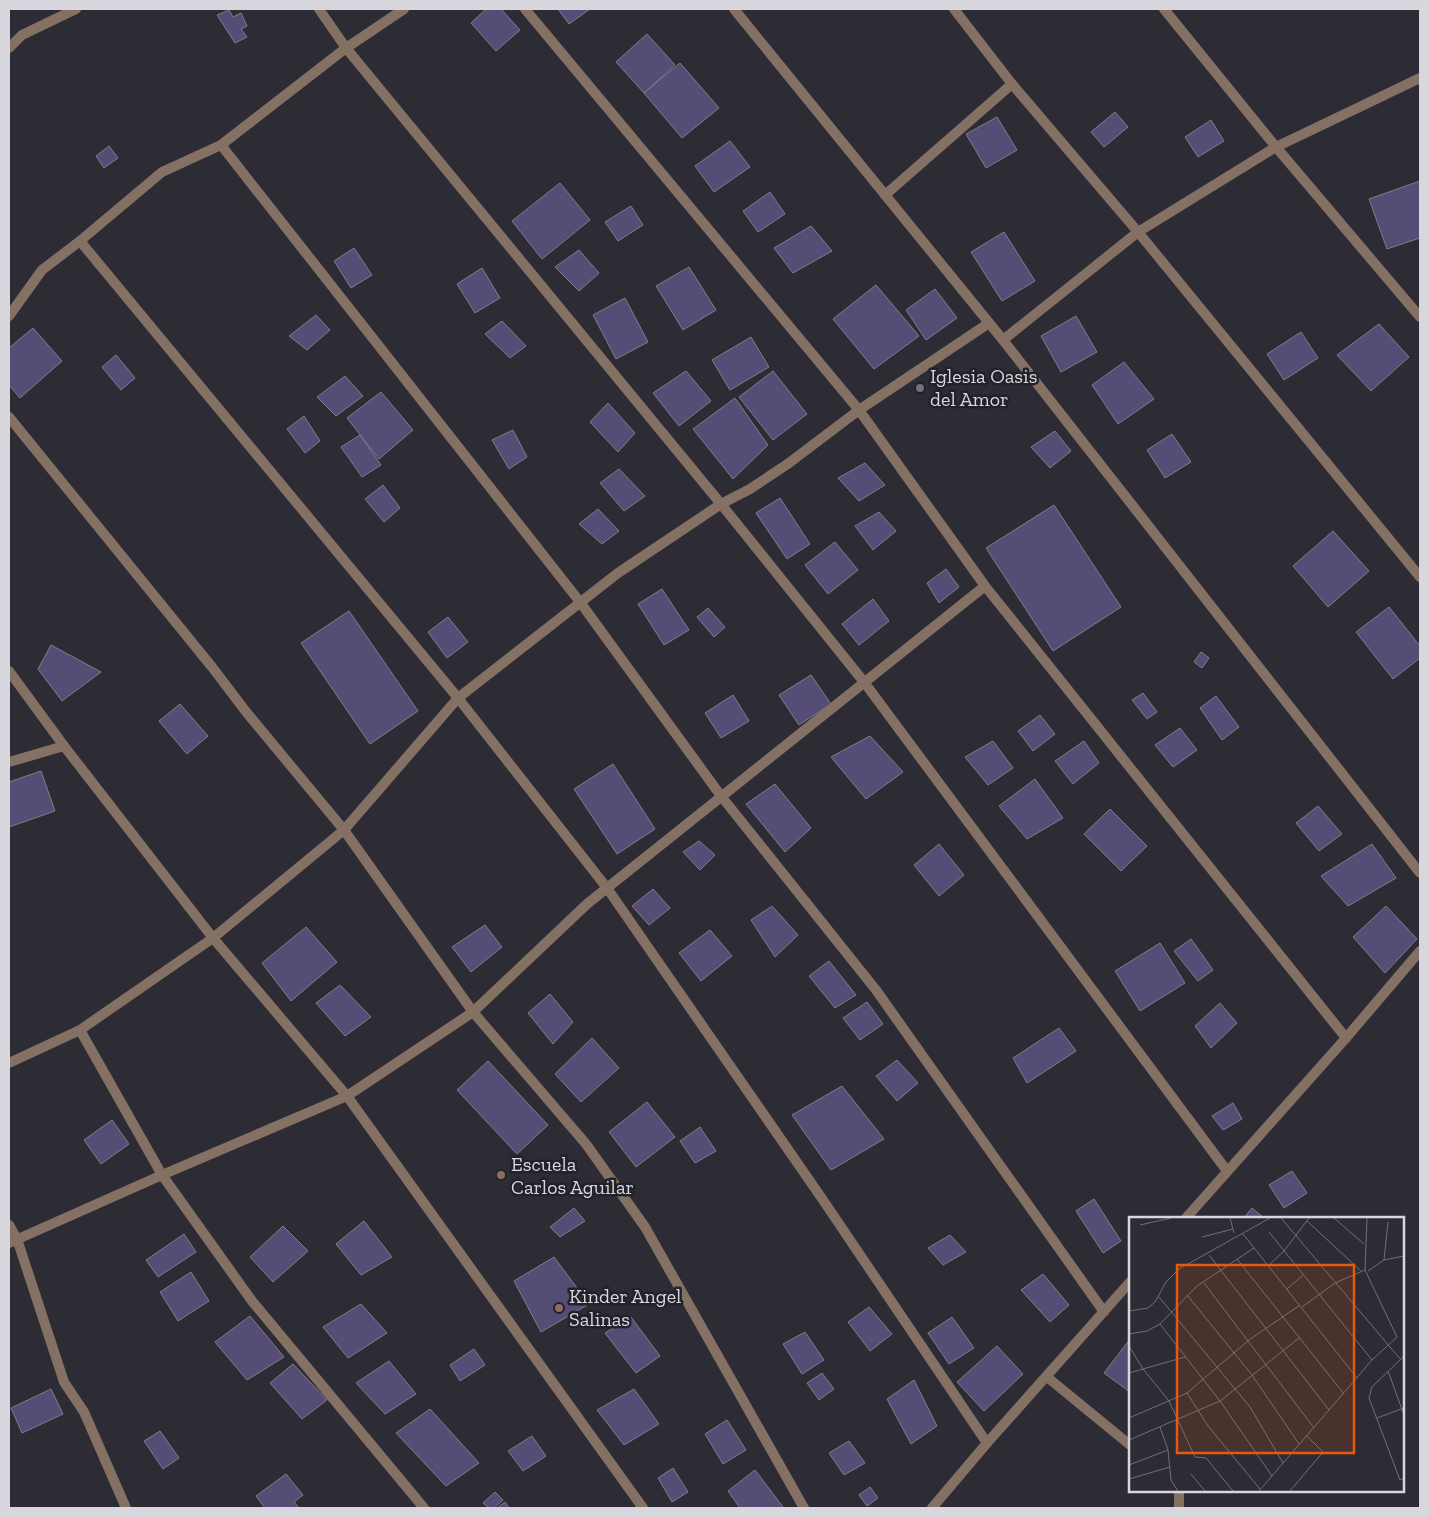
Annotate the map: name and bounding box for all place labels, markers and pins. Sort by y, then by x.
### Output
place label: Iglesia Oasis del Amor [930,364,1037,411]
marker: Iglesia Oasis del Amor [914,382,926,394]
place label: Escuela Carlos Aguilar [511,1152,634,1199]
marker: Escuela Carlos Aguilar [495,1169,507,1181]
place label: Kinder Angel Salinas [569,1284,681,1331]
marker: Kinder Angel Salinas [553,1302,565,1314]

